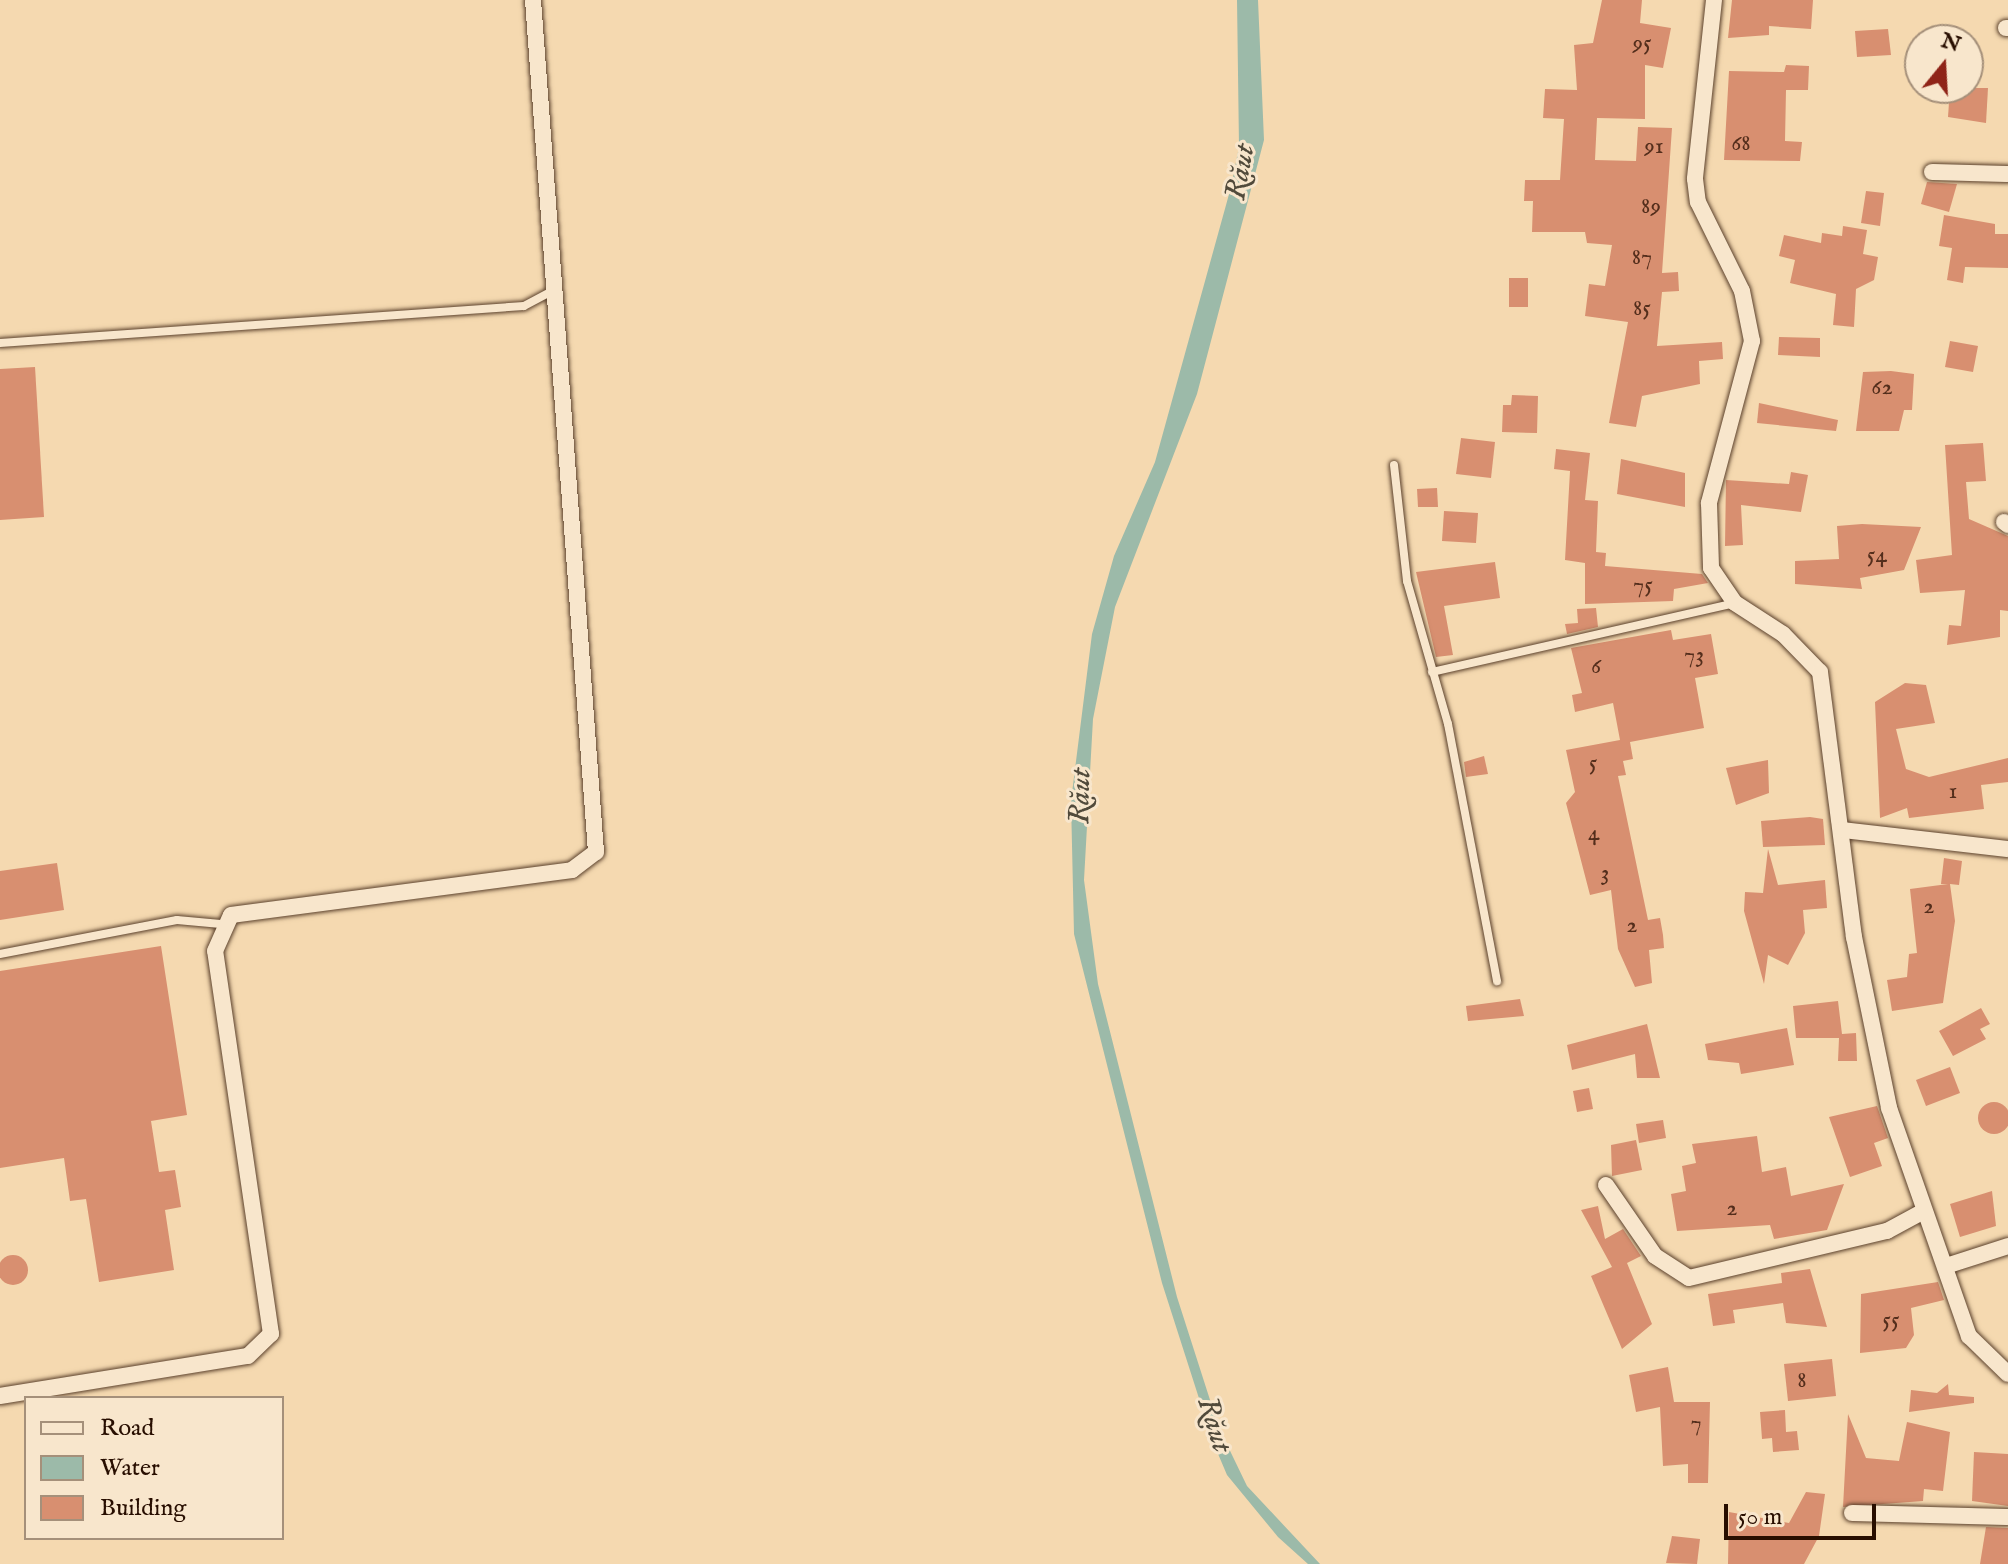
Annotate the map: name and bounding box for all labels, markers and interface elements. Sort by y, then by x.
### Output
north arrow [1904,24,1984,104]
text: N [1937,27,1964,59]
house number: 95 [1632,30,1652,58]
house number: 68 [1731,130,1751,158]
house number: 91 [1644,133,1664,161]
water label: Răut [1218,141,1264,203]
house number: 89 [1641,193,1661,221]
house number: 87 [1632,244,1652,272]
house number: 85 [1633,295,1651,323]
house number: 62 [1871,374,1893,402]
house number: 54 [1867,542,1887,570]
house number: 75 [1633,572,1653,600]
house number: 73 [1684,642,1704,670]
house number: 6 [1591,653,1601,681]
house number: 5 [1589,750,1597,778]
water label: Răut [1063,767,1099,825]
house number: 1 [1949,778,1957,806]
house number: 4 [1588,820,1600,848]
house number: 3 [1601,860,1609,888]
house number: 2 [1923,893,1935,921]
house number: 2 [1626,912,1638,940]
house number: 2 [1726,1195,1738,1223]
house number: 55 [1882,1307,1900,1335]
house number: 8 [1797,1367,1807,1395]
water label: Răut [1188,1393,1240,1457]
legend [24,1396,284,1540]
house number: 7 [1690,1410,1702,1438]
text: Road [100,1413,154,1444]
text: Water [100,1453,160,1484]
scale bar [1728,1488,1880,1538]
text: Building [100,1493,186,1524]
text: 50 m [1738,1502,1782,1533]

